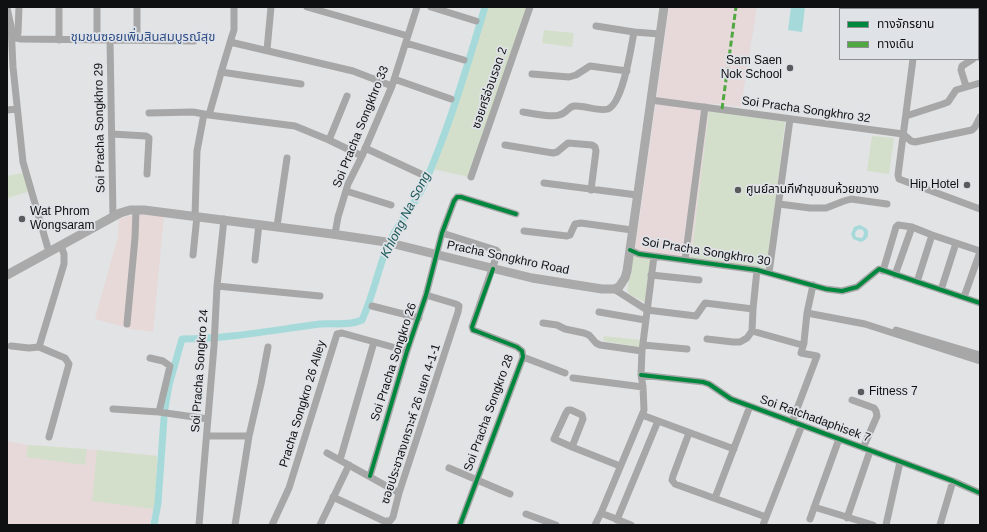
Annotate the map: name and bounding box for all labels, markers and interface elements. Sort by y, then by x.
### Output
legend [839,8,979,60]
text: ทางจักรยาน [877,17,934,31]
district label: ชุมชนซอยเพิ่มสินสมบูรณ์สุข [71,29,215,45]
text: ทางเดิน [877,37,914,51]
street label: ซอยศรีอ่อนรอด 2 [469,45,511,131]
place label: Sam Saen Nok School [721,54,782,82]
street label: Soi Pracha Songkhro 29 [92,63,108,193]
marker: Sam Saen Nok School [785,63,795,73]
street label: Soi Pracha Songkhro 33 [330,64,392,190]
street label: Soi Pracha Songkhro 32 [741,94,871,126]
water label: Khlong Na Song [378,169,434,261]
place label: Hip Hotel [910,178,959,192]
marker: Hip Hotel [962,180,972,190]
place label: ศูนย์ลานกีฬาชุมชนห้วยขวาง [746,183,879,197]
marker: ศูนย์ลานกีฬาชุมชนห้วยขวาง [733,185,743,195]
place label: Wat Phrom Wongsaram [30,205,94,233]
marker: Wat Phrom Wongsaram [17,214,27,224]
street label: Soi Pracha Songkhro 30 [641,235,771,269]
street label: Pracha Songkhro Road [445,238,571,278]
street label: Soi Pracha Songkro 26 [368,301,420,423]
street label: Soi Pracha Songkro 24 [189,309,211,433]
street label: Pracha Songkro 26 Alley [277,339,329,469]
street label: ซอยประชาสงเคราะห์ 26 แยก 4-1-1 [378,342,444,506]
street label: Soi Pracha Songkro 28 [461,353,517,473]
place label: Fitness 7 [869,385,918,399]
marker: Fitness 7 [856,387,866,397]
street label: Soi Ratchadaphisek 7 [758,392,872,446]

